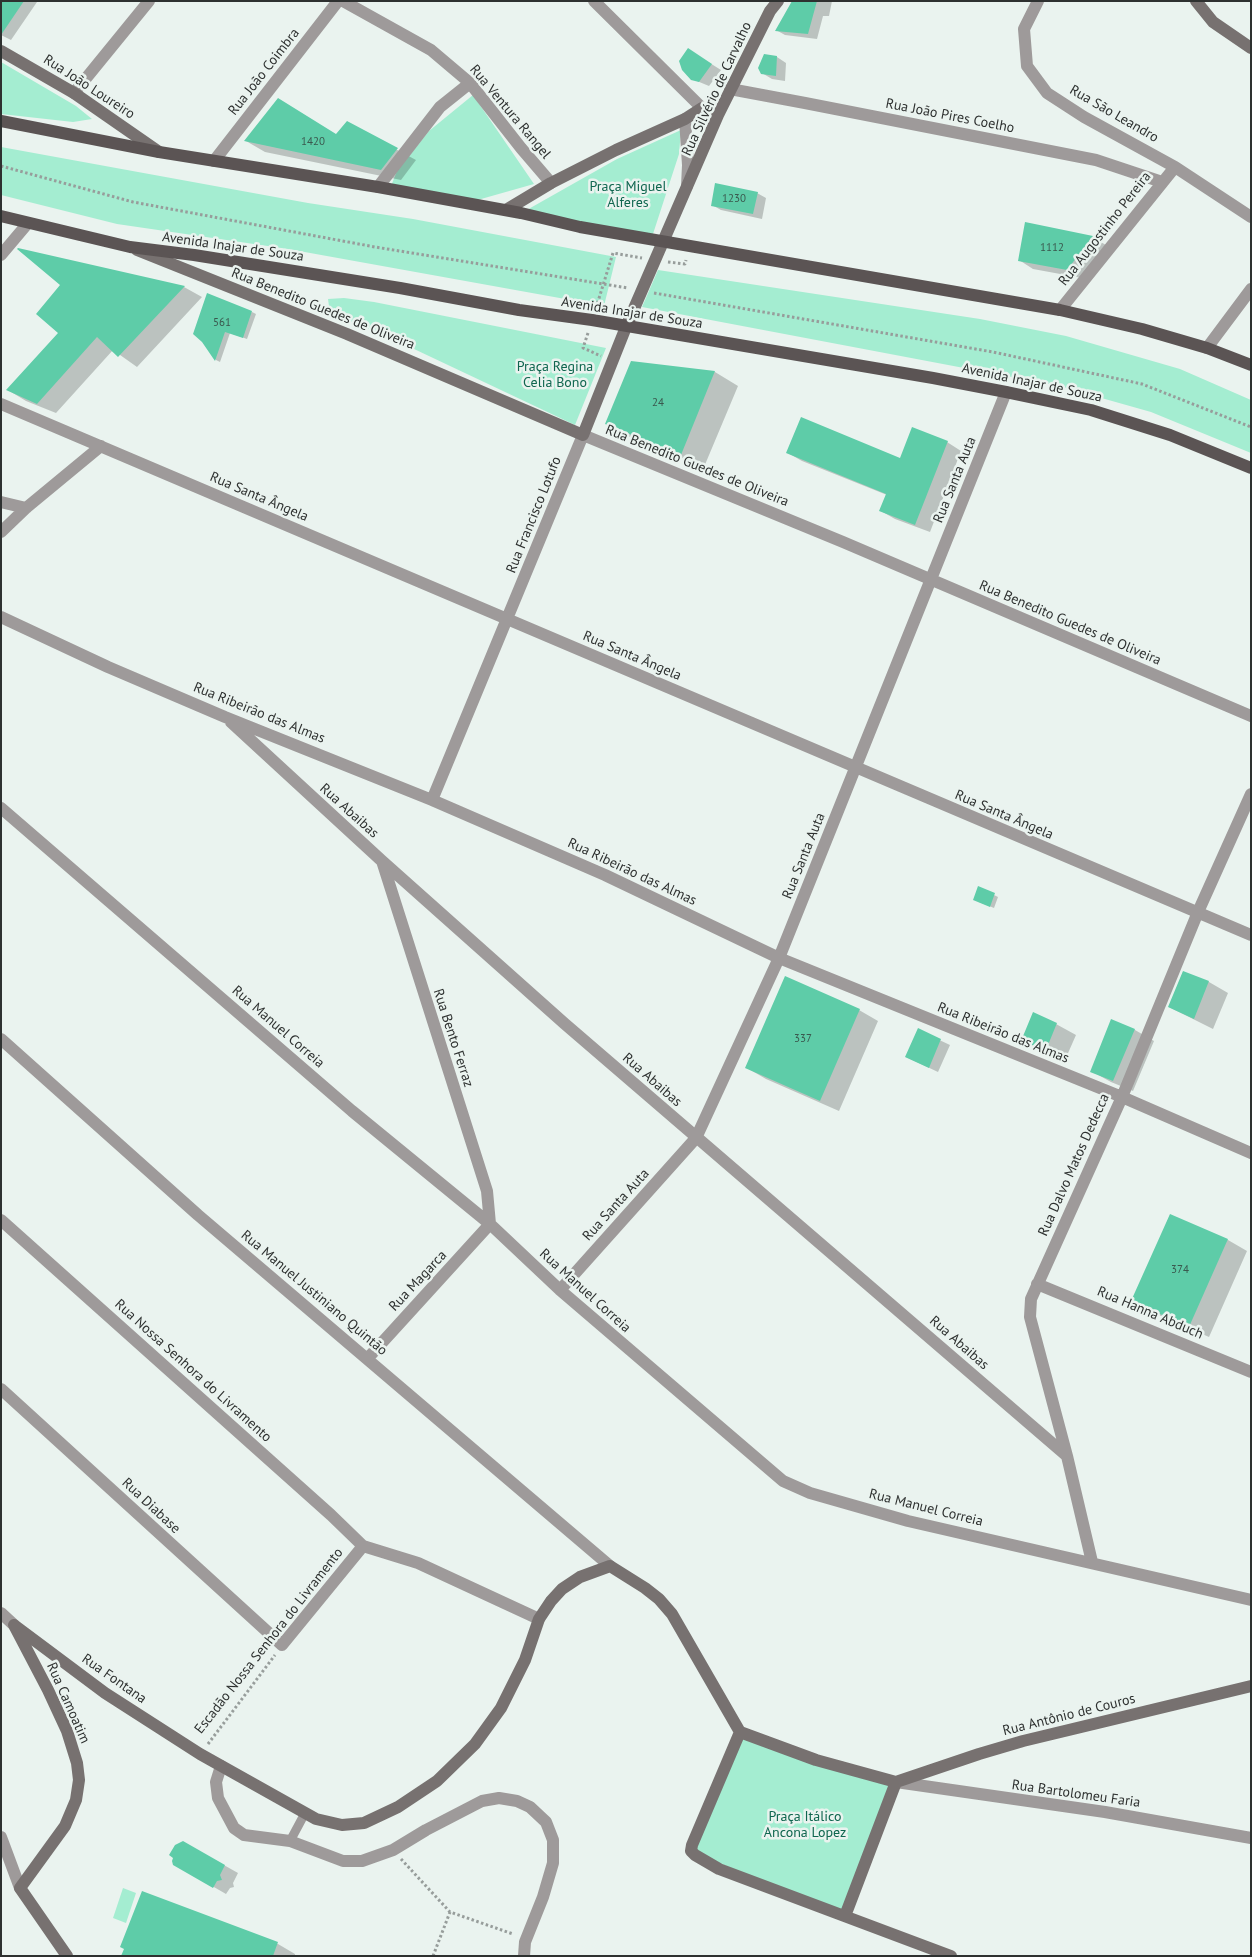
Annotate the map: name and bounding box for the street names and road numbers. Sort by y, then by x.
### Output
street label: Rua Silvério de Carvalho [679,19,755,159]
street label: Rua João Coimbra [225,25,303,119]
street label: Rua João Loureiro [40,51,138,123]
street label: Rua Ventura Rangel [466,62,554,162]
street label: Rua São Leandro [1067,82,1161,146]
street label: Rua João Pires Coelho [884,95,1016,137]
street label: Rua Augostinho Pereira [1055,169,1155,289]
street label: Avenida Inajar de Souza [161,229,305,265]
street label: Rua Benedito Guedes de Oliveira [229,264,417,354]
street label: Avenida Inajar de Souza [560,294,704,332]
street label: Avenida Inajar de Souza [960,360,1104,406]
street label: Rua Benedito Guedes de Oliveira [603,421,791,511]
street label: Rua Santa Auta [930,435,980,525]
street label: Rua Francisco Lotufo [503,454,565,576]
street label: Rua Santa Ângela [207,469,311,525]
street label: Rua Benedito Guedes de Oliveira [976,577,1164,669]
street label: Rua Santa Ângela [580,628,684,684]
street label: Rua Ribeirão das Almas [191,679,327,747]
street label: Rua Abaibas [316,780,382,842]
street label: Rua Santa Ângela [952,787,1056,843]
street label: Rua Santa Auta [779,811,829,901]
street label: Rua Ribeirão das Almas [565,835,699,909]
street label: Rua Manuel Correia [228,982,328,1072]
street label: Rua Bento Ferraz [429,987,477,1089]
street label: Rua Ribeirão das Almas [935,999,1071,1067]
street label: Rua Abaibas [619,1050,685,1110]
street label: Rua Dalvo Matos Dedecca [1035,1091,1113,1239]
street label: Rua Santa Auta [579,1165,653,1245]
street label: Rua Manuel Justiniano Quintão [238,1227,390,1359]
street label: Rua Manuel Correia [536,1246,634,1336]
street label: Rua Magarca [386,1247,450,1315]
street label: Rua Hanna Abduch [1094,1283,1206,1343]
street label: Rua Nossa Senhora do Livramento [111,1296,275,1446]
street label: Rua Abaibas [926,1313,992,1373]
street label: Rua Diabase [118,1475,184,1537]
street label: Rua Manuel Correia [867,1486,985,1530]
street label: Escadão Nossa Senhora do Livramento [191,1545,347,1737]
street label: Rua Fontana [78,1651,150,1707]
street label: Rua Camoatim [43,1660,93,1746]
street label: Rua Antônio de Couros [1001,1690,1137,1740]
street label: Rua Bartolomeu Faria [1011,1777,1141,1811]

